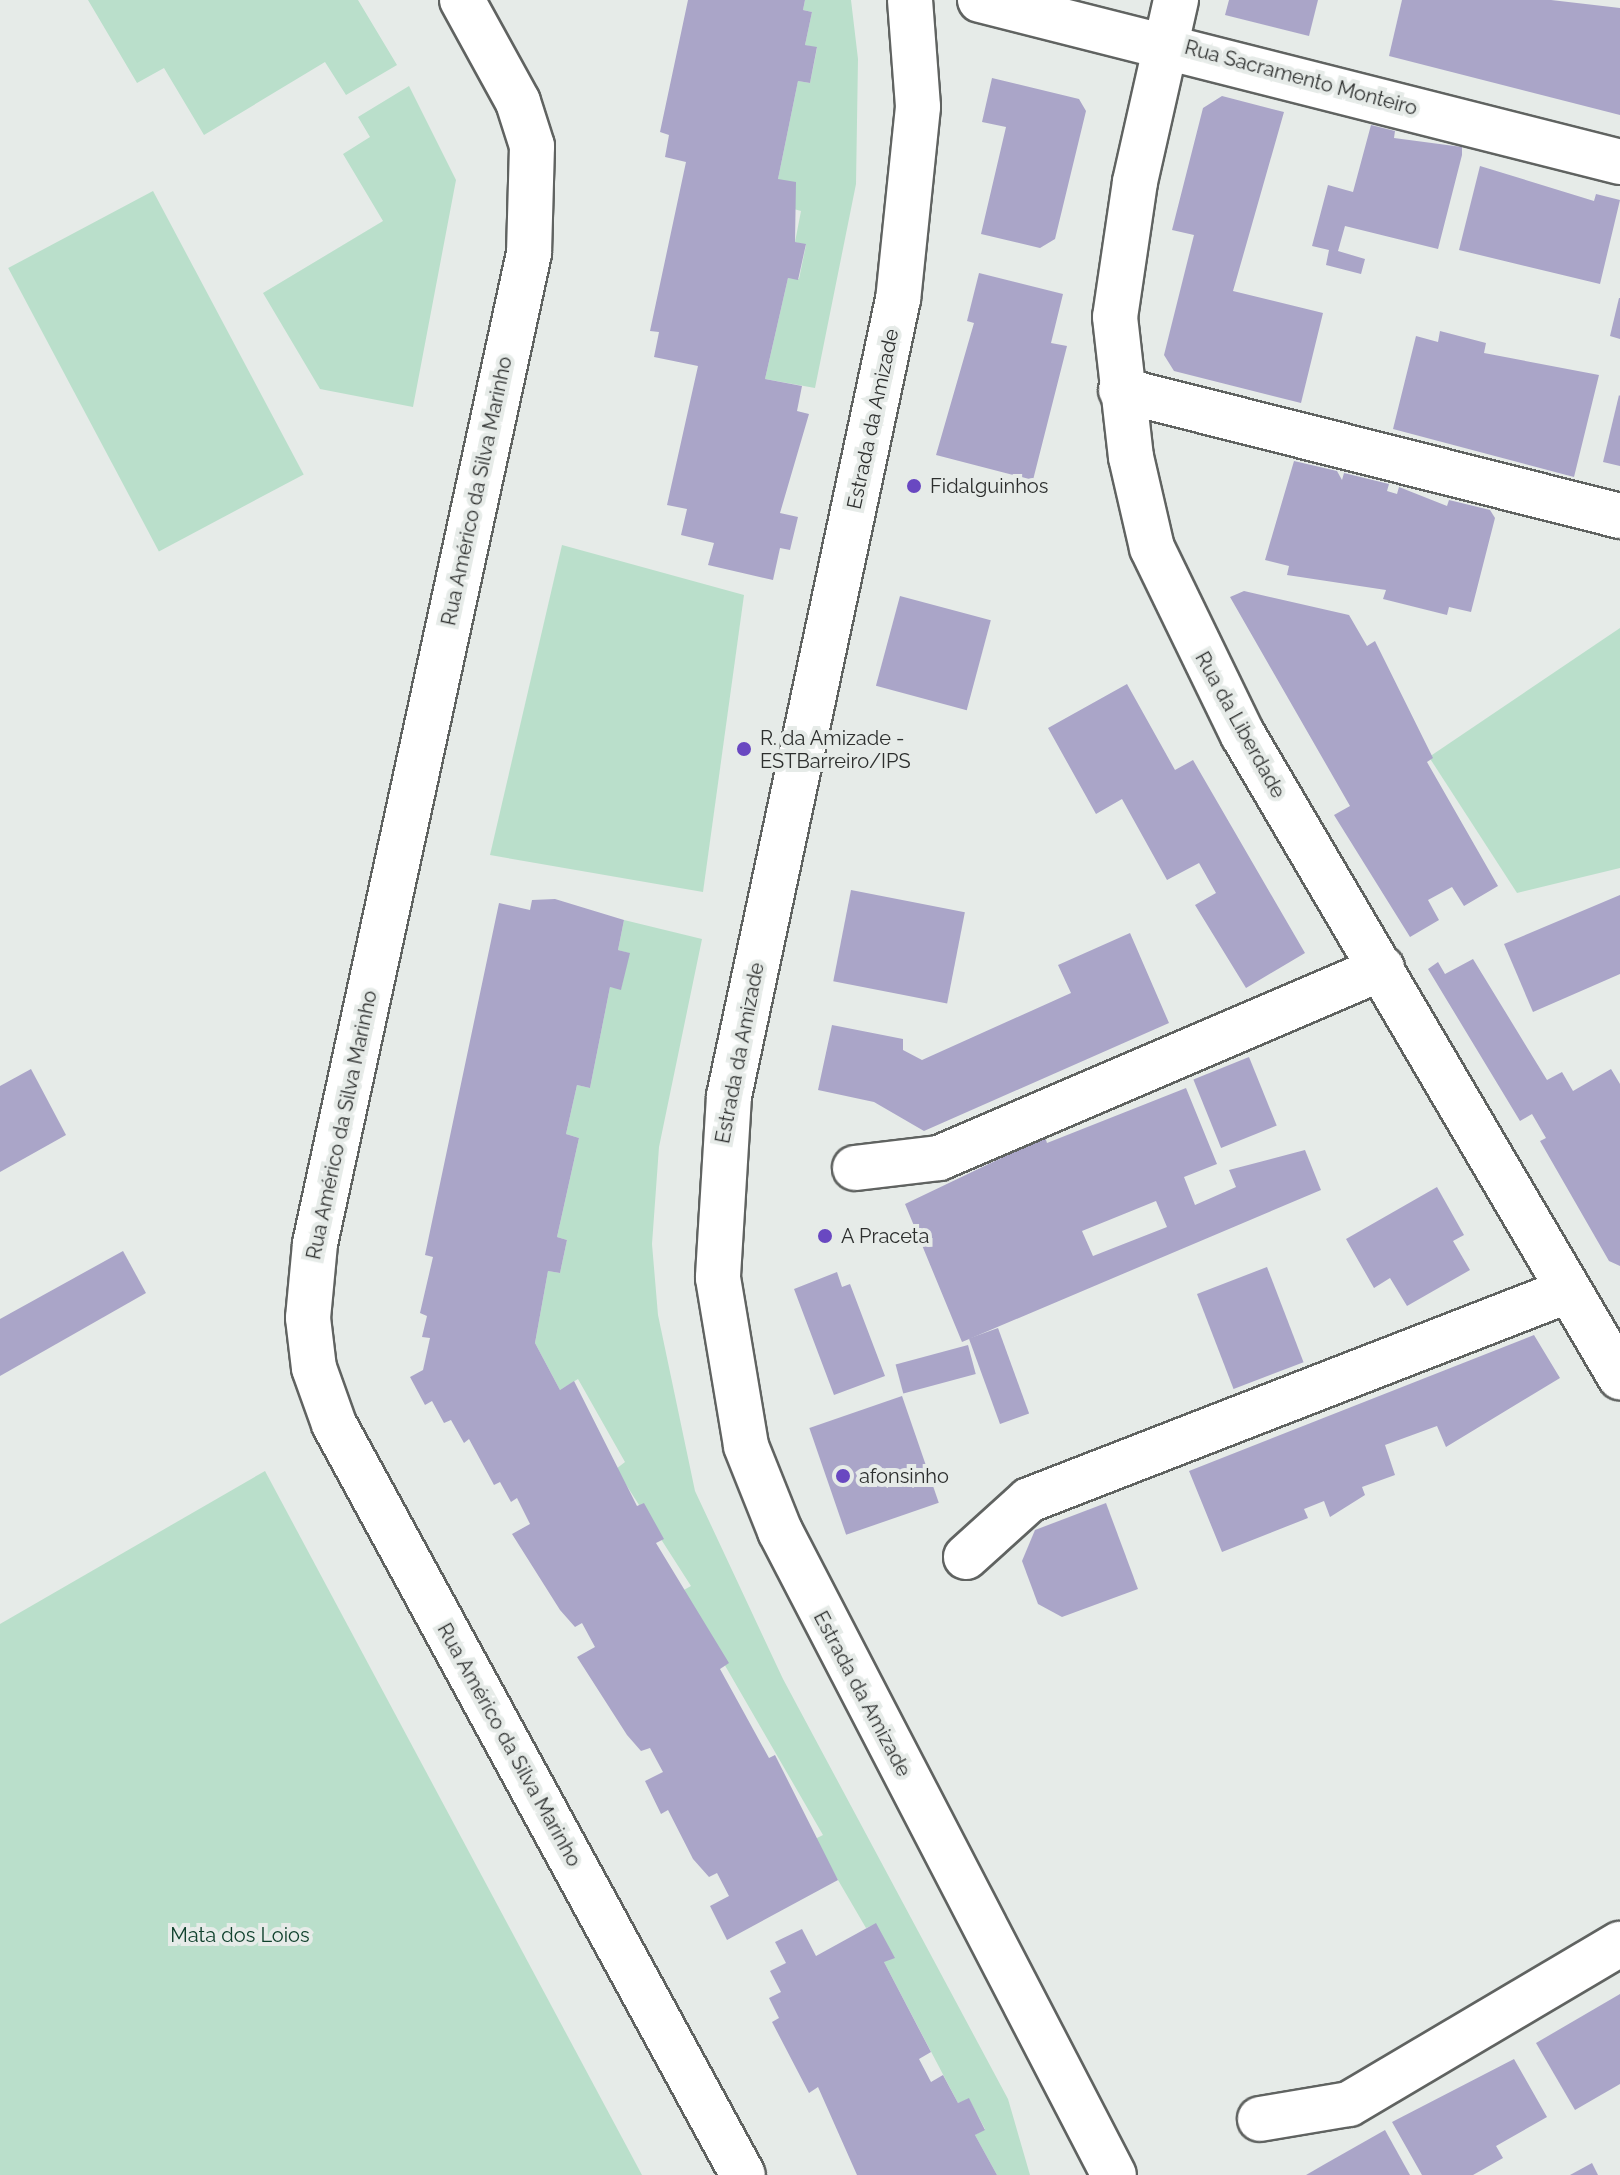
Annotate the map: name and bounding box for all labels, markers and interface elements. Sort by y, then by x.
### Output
street label: Rua Sacramento Monteiro [1182,35,1420,121]
street label: Estrada da Amizade [842,326,904,512]
street label: Rua Américo da Silva Marinho [437,354,517,628]
place label: Fidalguinhos [930,474,1048,498]
marker: Fidalguinhos [905,477,923,495]
street label: Rua da Liberdade [1190,648,1290,802]
place label: R. da Amizade - ESTBarreiro/IPS [760,726,911,773]
marker: R. da Amizade - ESTBarreiro/IPS [735,740,753,758]
street label: Estrada da Amizade [711,960,769,1146]
street label: Rua Américo da Silva Marinho [302,988,382,1262]
place label: A Praceta [841,1224,930,1248]
marker: A Praceta [816,1227,834,1245]
place label: afonsinho [859,1464,949,1488]
marker: afonsinho [834,1467,852,1485]
street label: Estrada da Amizade [808,1607,916,1781]
street label: Rua Américo da Silva Marinho [432,1619,586,1871]
park label: Mata dos Loios [170,1923,310,1947]

